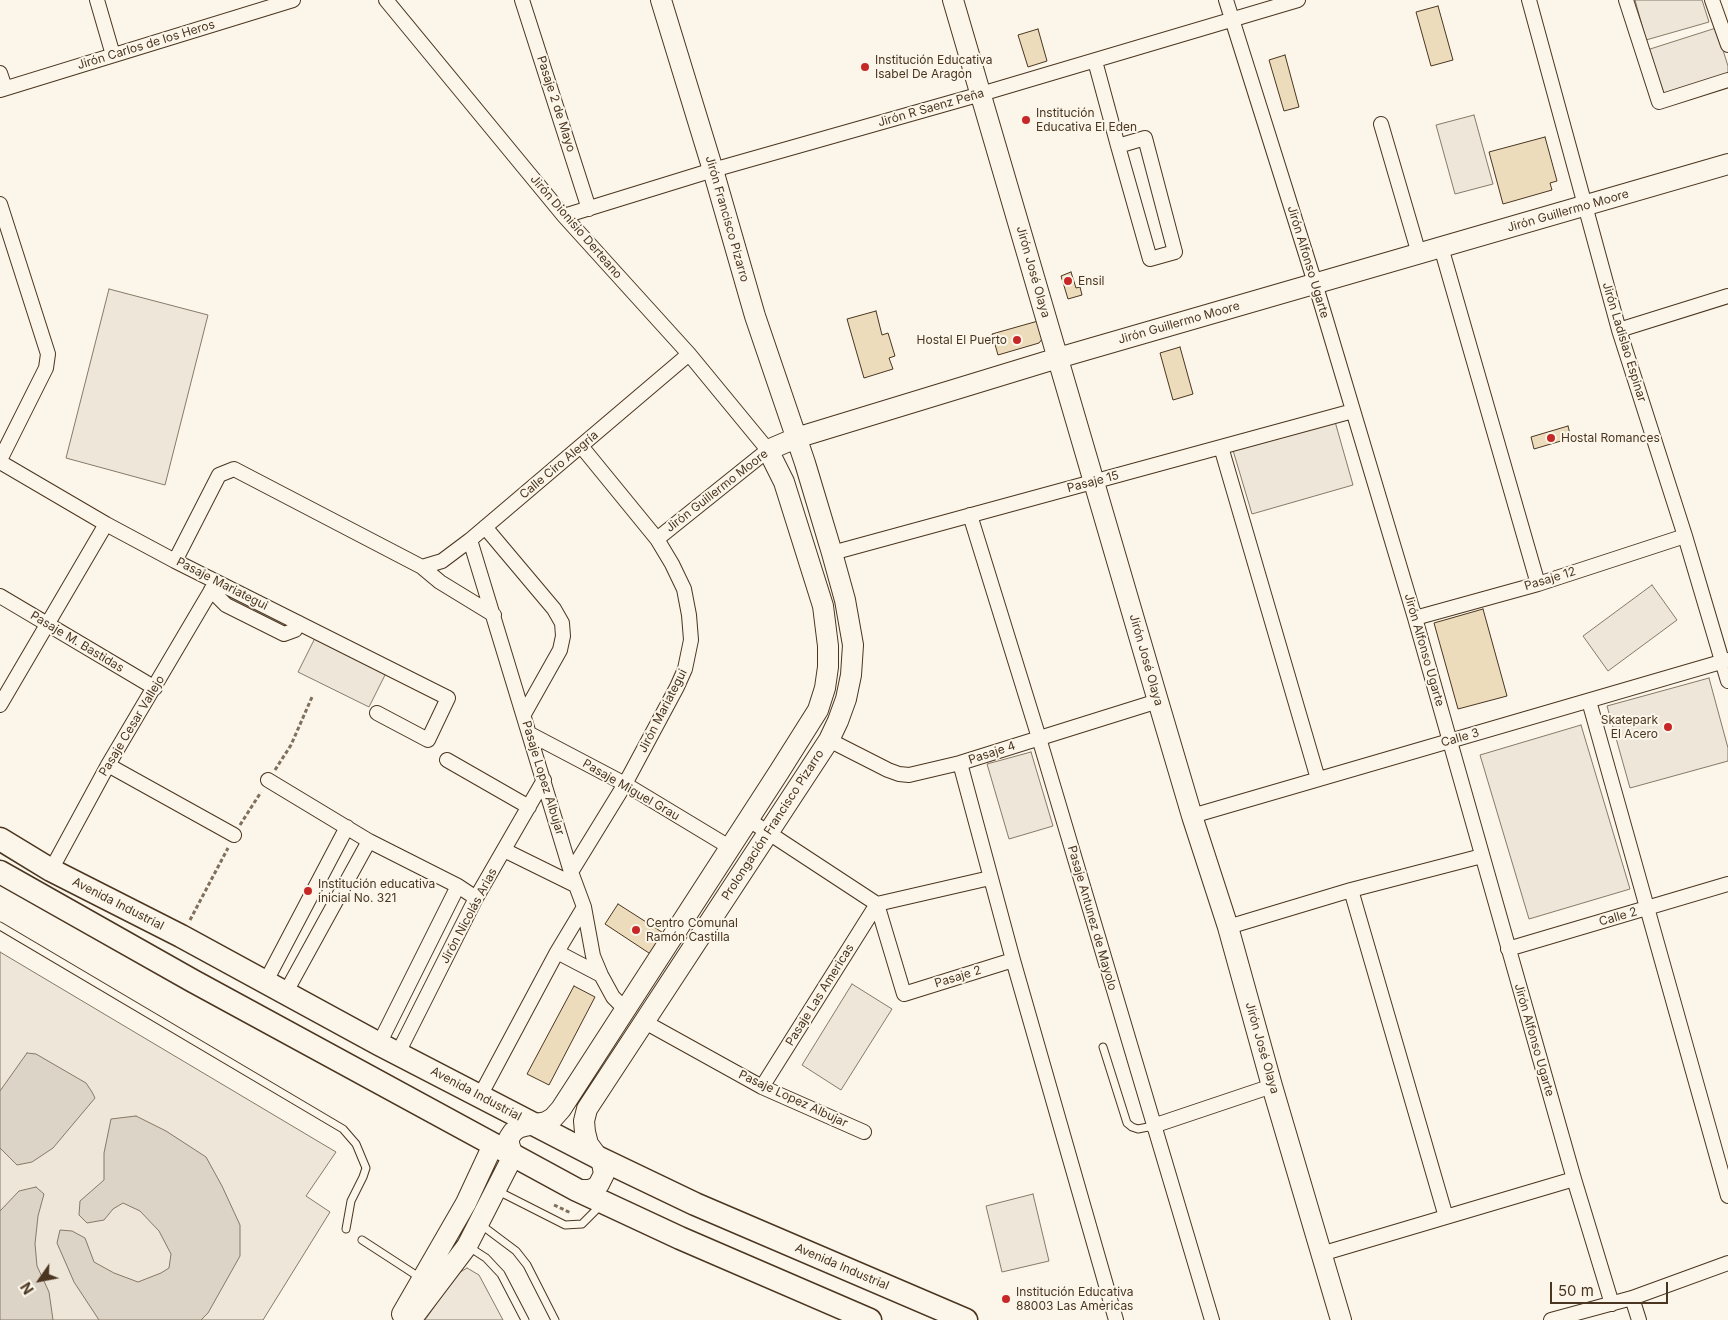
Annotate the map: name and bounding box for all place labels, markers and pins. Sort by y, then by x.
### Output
place label: Institución Educativa Isabel De Aragon [875,53,993,81]
marker: Institución Educativa Isabel De Aragon [859,61,871,73]
place label: Institución Educativa El Eden [1036,106,1137,134]
marker: Institución Educativa El Eden [1020,114,1032,126]
place label: Ensil [1078,274,1104,288]
marker: Ensil [1062,275,1074,287]
place label: Hostal El Puerto [917,333,1007,347]
marker: Hostal El Puerto [1011,334,1023,346]
place label: Hostal Romances [1561,431,1660,445]
marker: Hostal Romances [1545,432,1557,444]
place label: Skatepark El Acero [1601,713,1658,741]
marker: Skatepark El Acero [1662,721,1674,733]
place label: Institución educativa inicial No. 321 [318,877,435,905]
marker: Institución educativa inicial No. 321 [302,885,314,897]
place label: Centro Comunal Ramón Castilla [646,916,738,944]
marker: Centro Comunal Ramón Castilla [630,924,642,936]
place label: Institución Educativa 88003 Las Americas [1016,1285,1134,1313]
marker: Institución Educativa 88003 Las Americas [1000,1293,1012,1305]

